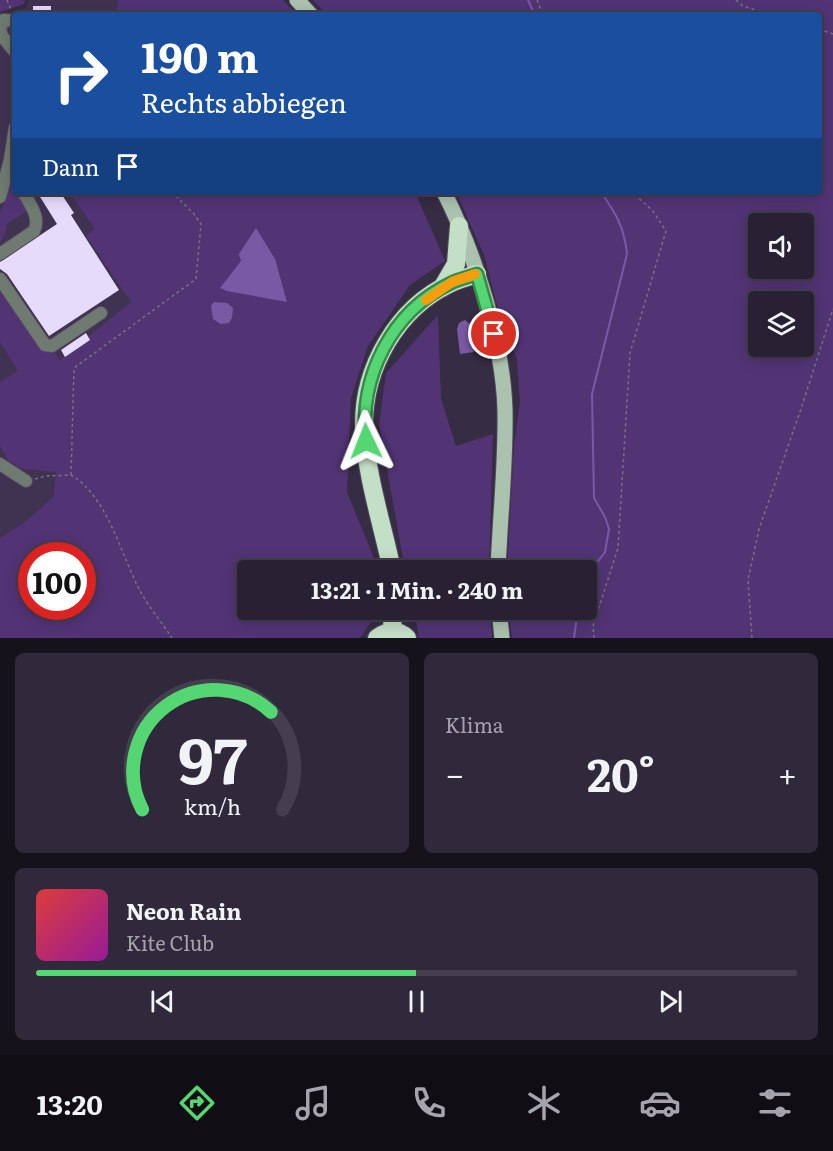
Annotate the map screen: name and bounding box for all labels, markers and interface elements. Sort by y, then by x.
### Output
text: 190 m [141,24,259,86]
icon: right [42,36,120,114]
text: Rechts abbiegen [141,81,347,121]
text: Dann [42,150,99,183]
icon: arrive [111,150,144,183]
map controls [748,213,814,357]
button: sound [748,213,814,279]
button: layers [748,291,814,357]
pin [468,308,519,359]
icon: arrive [477,317,510,350]
position arrow [334,409,398,473]
speed limit sign: 100 [18,542,96,620]
text: 13:21 · 1 Min. · 240 m [311,573,523,606]
text: Klima [445,709,504,739]
text: 97 [177,711,247,803]
text: 20° [587,739,655,806]
text: − [445,748,464,797]
text: + [778,748,797,797]
text: km/h [183,790,241,822]
text: Neon Rain [126,894,242,927]
text: Kite Club [126,927,214,957]
icon: previous [146,985,179,1018]
icon: pause [400,985,433,1018]
icon: next [654,985,687,1018]
icon: directions [176,1082,218,1124]
icon: music [292,1082,334,1124]
icon: phone [408,1082,450,1124]
icon: climate [523,1082,565,1124]
icon: car [639,1082,681,1124]
icon: filters [754,1082,796,1124]
text: 13:20 [37,1083,103,1123]

